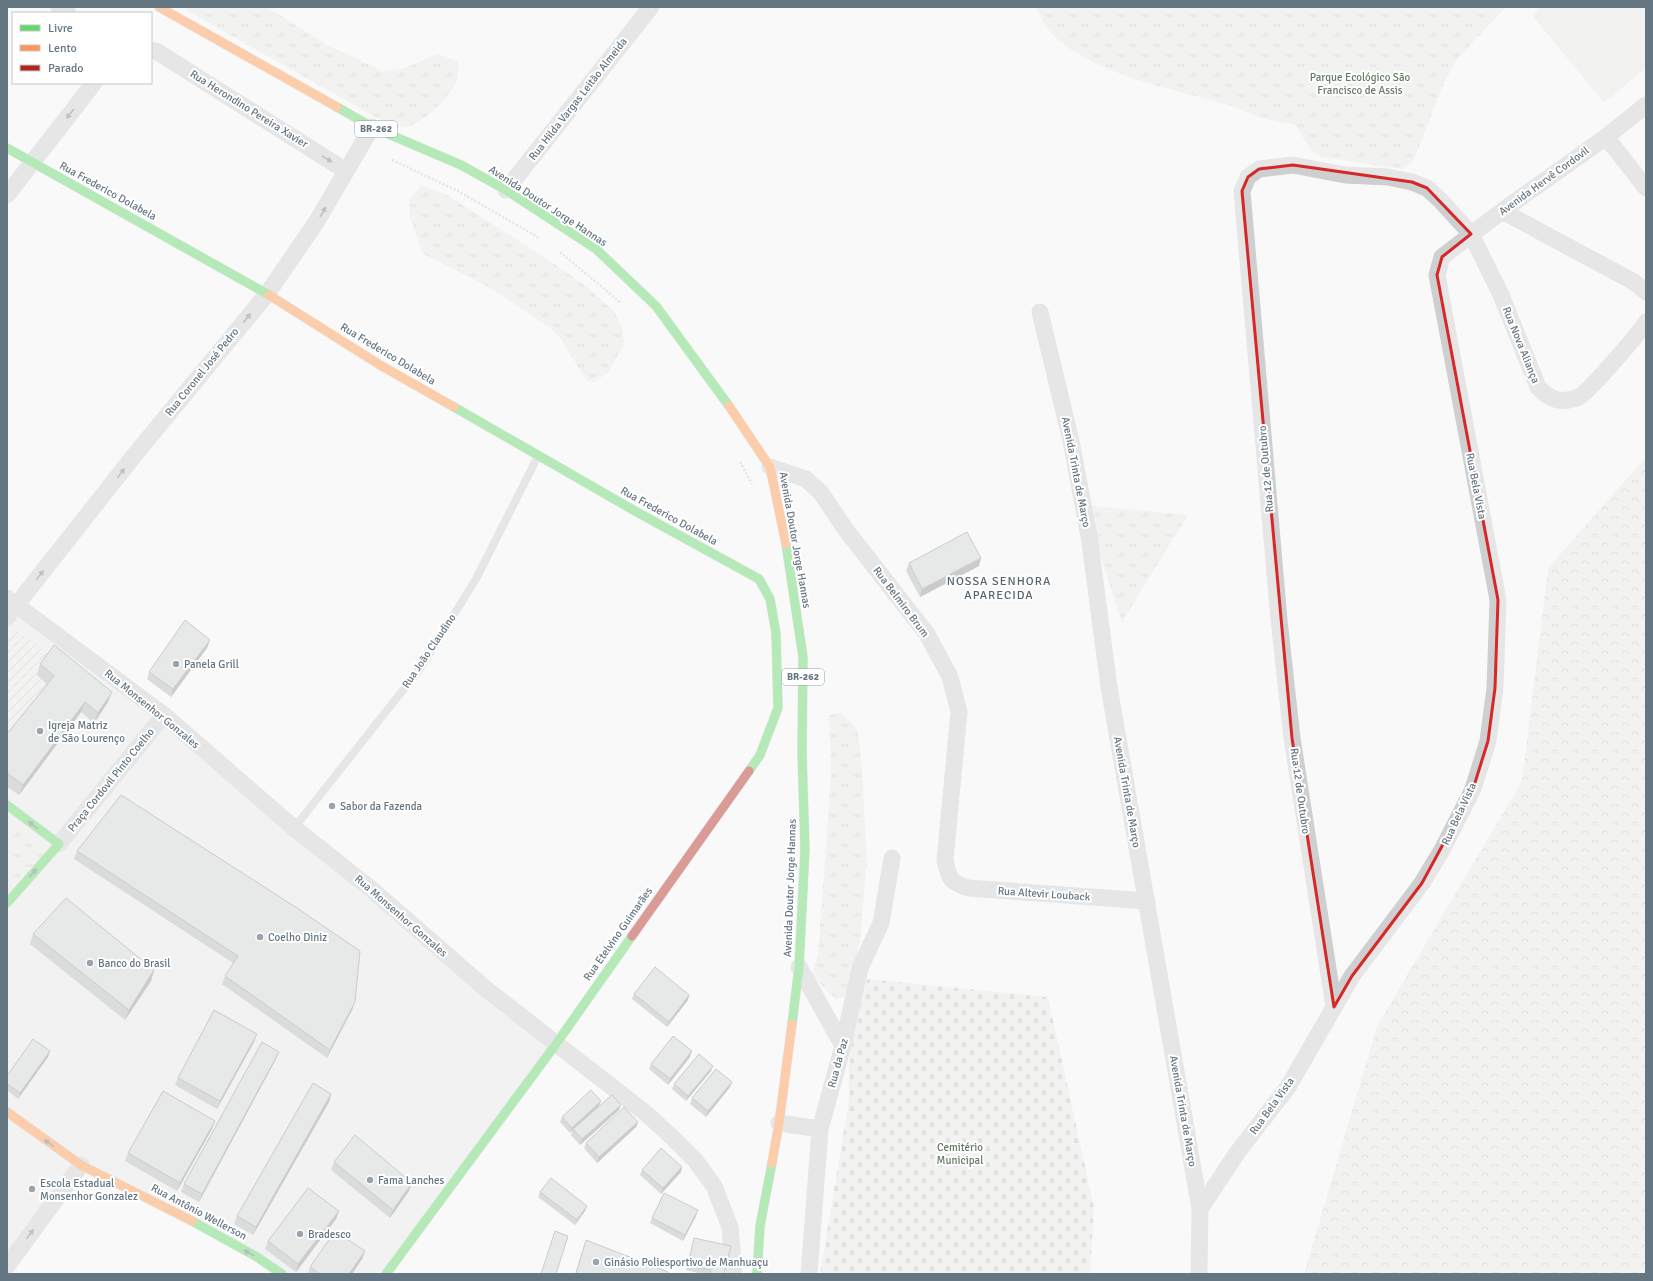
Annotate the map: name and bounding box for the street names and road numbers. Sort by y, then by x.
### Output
street label: Rua Hilda Vargas Leitão Almeida [526,35,630,163]
street label: Rua Herondino Pereira Xavier [188,67,310,151]
road number: BR-262 [355,121,397,137]
street label: Avenida Hervê Cordovil [1496,144,1592,218]
street label: Rua Frederico Dolabela [57,159,159,223]
street label: Avenida Doutor Jorge Hannas [486,163,610,249]
street label: Rua Nova Aliança [1500,305,1542,386]
street label: Rua Frederico Dolabela [338,320,438,388]
street label: Rua Coronel José Pedro [162,325,242,419]
street label: Avenida Trinta de Março [1059,416,1093,529]
street label: Rua 12 de Outubro [1256,425,1276,513]
street label: Rua Bela Vista [1463,452,1489,521]
street label: Avenida Doutor Jorge Hannas [777,471,813,609]
street label: Rua Frederico Dolabela [618,484,720,548]
street label: Rua Belmiro Brum [870,564,932,640]
street label: Rua João Claudino [399,611,459,691]
street label: Rua Monsenhor Gonzales [102,667,202,751]
road number: BR-262 [782,669,824,685]
street label: Praça Cordovil Pinto Coelho [65,725,157,835]
street label: Avenida Trinta de Março [1111,735,1143,849]
street label: Rua 12 de Outubro [1288,747,1313,835]
street label: Rua Bela Vista [1439,780,1479,847]
street label: Avenida Doutor Jorge Hannas [781,819,799,957]
street label: Rua Monsenhor Gonzales [352,872,450,960]
street label: Rua Altevir Louback [997,884,1091,904]
street label: Rua Etelvino Guimarães [581,885,655,983]
street label: Rua da Paz [825,1037,851,1089]
street label: Avenida Trinta de Março [1167,1054,1199,1168]
street label: Rua Bela Vista [1247,1075,1297,1137]
street label: Rua Antônio Wellerson [149,1181,249,1243]

